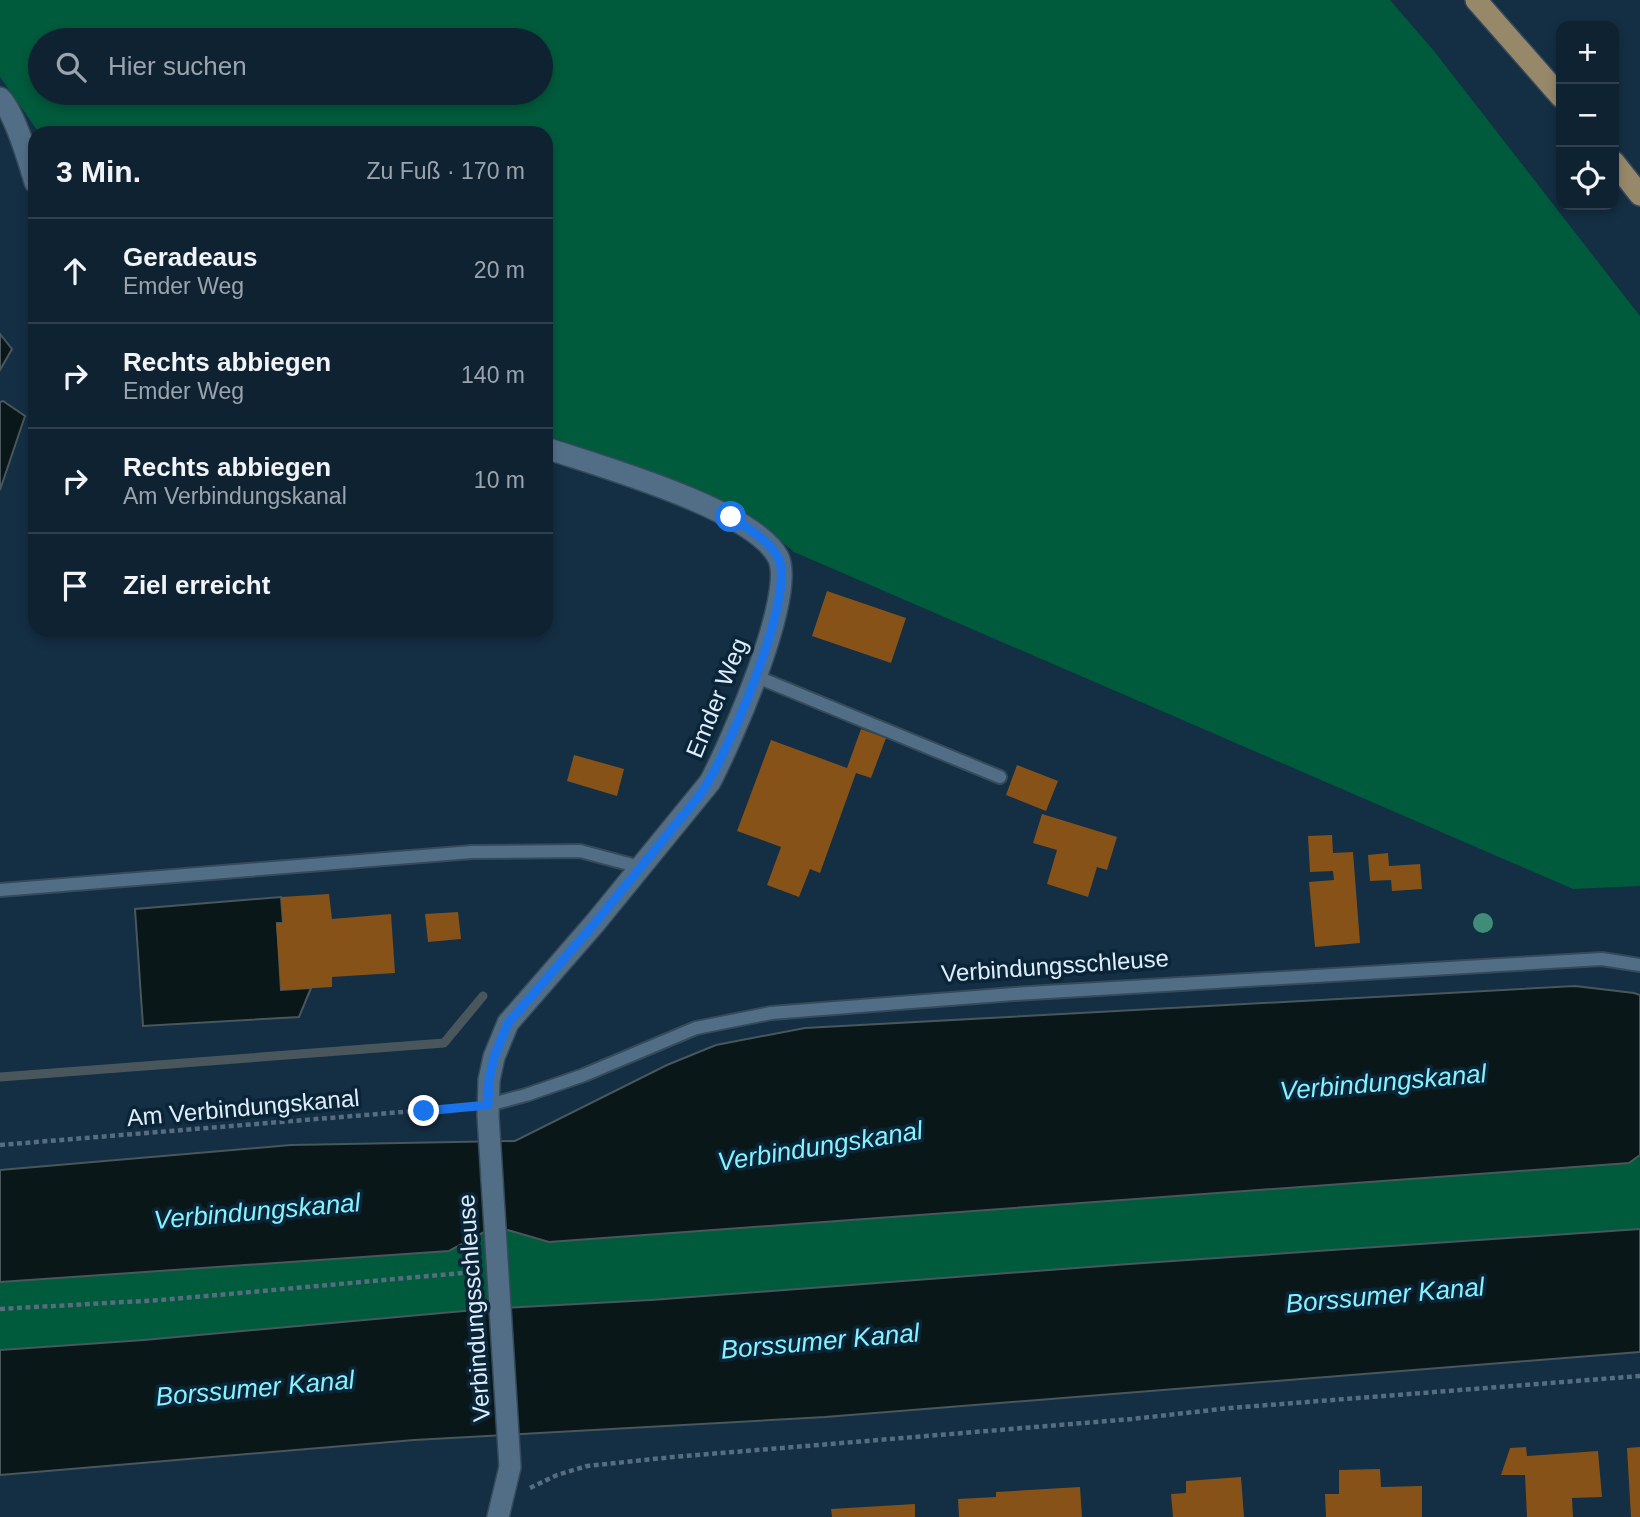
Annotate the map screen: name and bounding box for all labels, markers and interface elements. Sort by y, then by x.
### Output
map controls [1556,21,1619,210]
button: + [1556,21,1619,84]
search box [28,28,553,105]
icon: search [52,48,90,86]
text: Hier suchen [108,51,247,81]
button: − [1556,84,1619,147]
button: locate [1556,147,1619,210]
text: 3 Min. [56,155,141,188]
text: Zu Fuß · 170 m [367,158,525,184]
text: Geradeaus [123,242,257,272]
icon: ahead [56,252,94,290]
text: 20 m [474,257,525,283]
text: Emder Weg [123,273,244,299]
text: Rechts abbiegen [123,347,331,377]
icon: right [56,357,94,395]
text: 140 m [461,362,525,388]
text: Emder Weg [123,378,244,404]
text: Rechts abbiegen [123,452,331,482]
icon: right [56,462,94,500]
text: 10 m [474,467,525,493]
text: Am Verbindungskanal [123,483,347,509]
route start [715,501,746,532]
icon: arrive [56,567,94,605]
text: Ziel erreicht [123,570,270,600]
street label: Emder Weg [680,634,753,761]
street label: Verbindungsschleuse [940,944,1170,987]
water label: Verbindungskanal [1278,1058,1489,1106]
street label: Am Verbindungskanal [125,1084,360,1131]
route end [408,1095,439,1126]
water label: Verbindungskanal [715,1115,926,1177]
water label: Verbindungskanal [152,1187,363,1235]
street label: Verbindungsschleuse [452,1193,495,1423]
water label: Borssumer Kanal [1284,1271,1487,1319]
water label: Borssumer Kanal [719,1317,922,1365]
water label: Borssumer Kanal [154,1364,357,1412]

